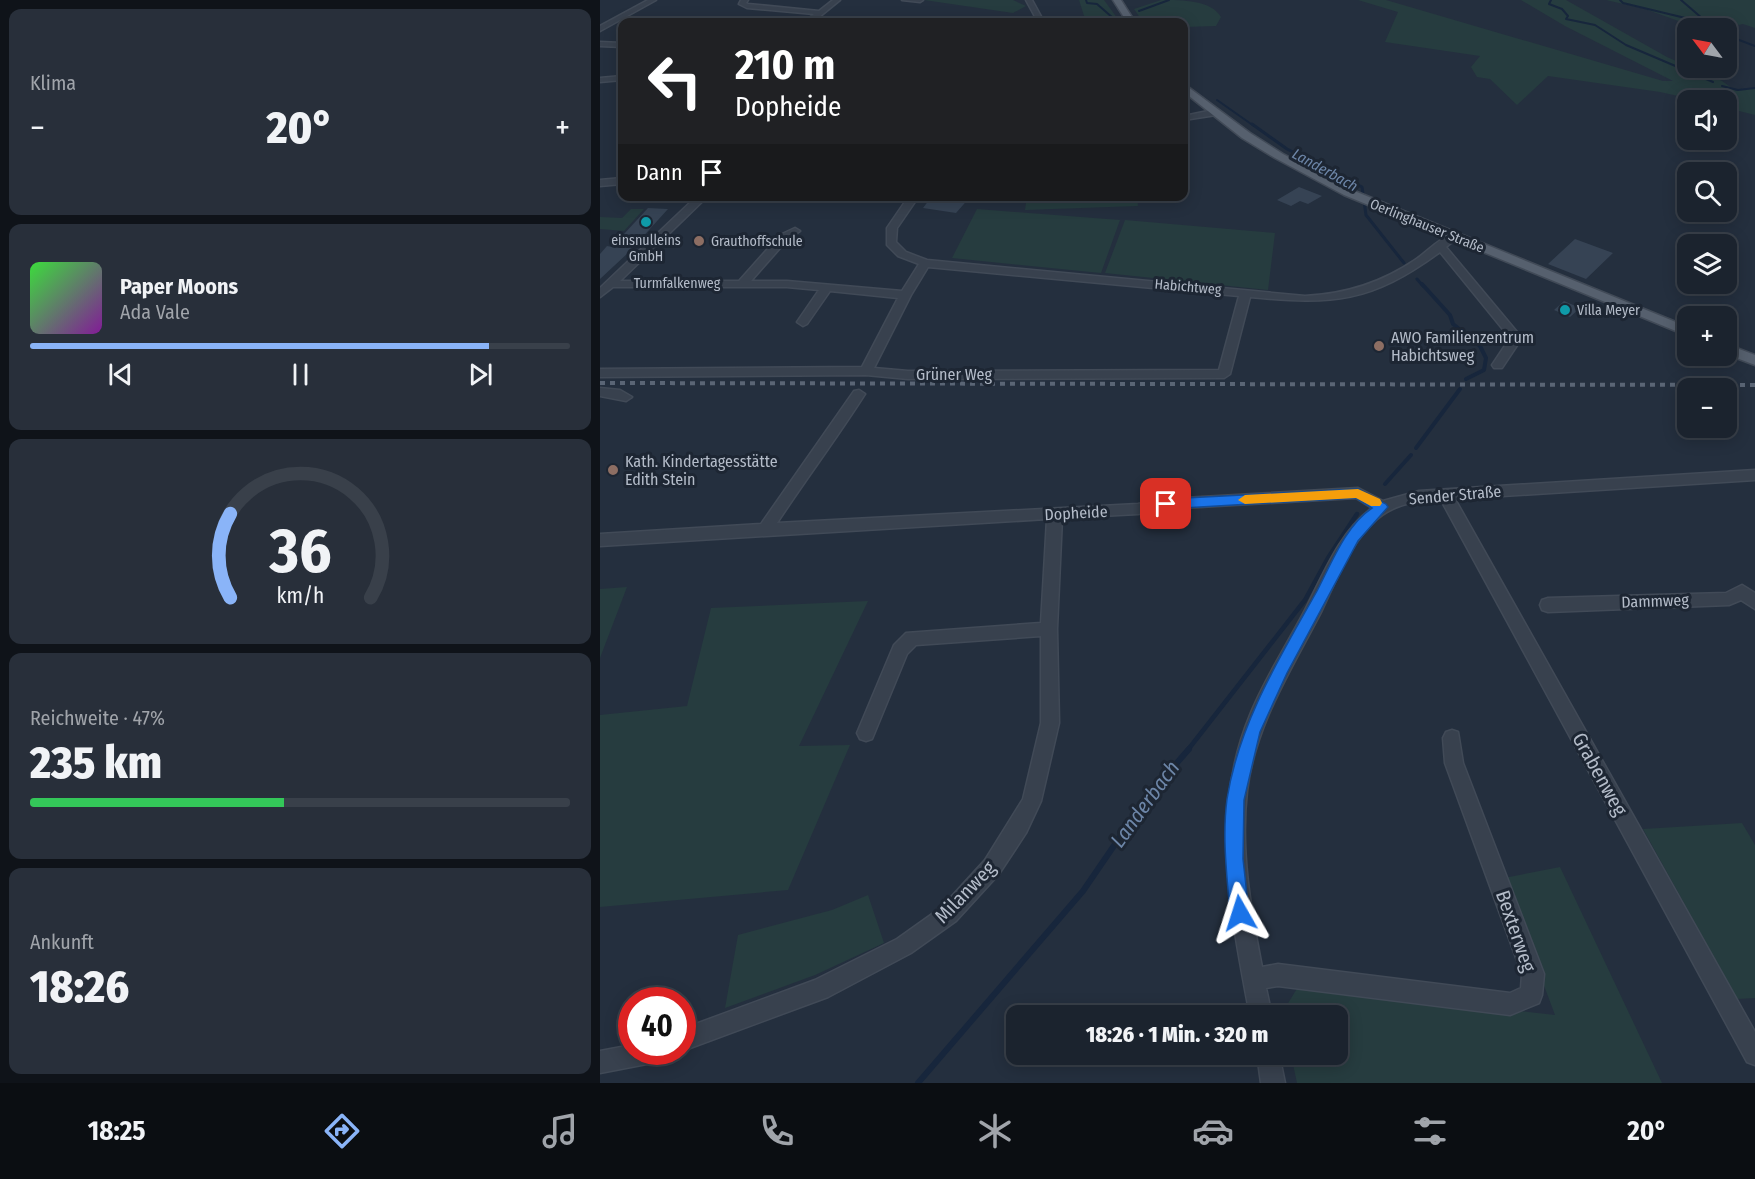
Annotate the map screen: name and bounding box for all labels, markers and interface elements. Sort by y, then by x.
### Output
north arrow [1677,18,1737,78]
map controls [1677,18,1737,438]
text: 210 m [735,40,835,90]
icon: left [636,42,714,120]
text: Klima [30,71,76,95]
button: sound [1677,90,1737,150]
text: Dopheide [735,91,841,123]
text: 20° [266,101,333,155]
text: − [30,108,45,148]
text: + [555,108,570,148]
water label: Landerbach [1289,145,1361,195]
icon: arrive [695,156,728,189]
text: Dann [636,159,683,186]
button: search [1677,162,1737,222]
street label: Oerlinghauser Straße [1367,195,1487,257]
marker: einsnulleins GmbH [639,215,653,229]
place label: einsnulleins GmbH [611,232,681,265]
place label: Grauthoffschule [711,233,803,250]
marker: Grauthoffschule [692,234,706,248]
button: layers [1677,234,1737,294]
text: Paper Moons [120,273,238,300]
street label: Turmfalkenweg [634,275,721,292]
street label: Habichtweg [1154,276,1222,298]
text: Ada Vale [120,300,190,324]
place label: Villa Meyer [1577,302,1640,319]
marker: Villa Meyer [1558,303,1572,317]
button: + [1677,306,1737,366]
place label: AWO Familienzentrum Habichtsweg [1391,328,1534,365]
marker: AWO Familienzentrum Habichtsweg [1372,339,1386,353]
icon: previous [104,358,137,391]
icon: pause [284,358,317,391]
icon: next [464,358,497,391]
street label: Grüner Weg [916,365,992,384]
button: − [1677,378,1737,438]
place label: Kath. Kindertagesstätte Edith Stein [625,452,778,489]
marker: Kath. Kindertagesstätte Edith Stein [606,463,620,477]
pin [1140,478,1191,529]
street label: Sender Straße [1408,481,1502,509]
icon: arrive [1149,487,1182,520]
street label: Dopheide [1044,502,1108,524]
text: 36 [268,515,331,590]
text: km/h [276,584,324,610]
street label: Dammweg [1621,590,1690,612]
text: Reichweite · 47% [30,706,165,730]
street label: Grabenweg [1567,728,1633,820]
text: 235 km [30,736,162,790]
water label: Landerbach [1105,756,1185,852]
street label: Milanweg [930,855,1001,928]
position arrow [1208,881,1272,945]
street label: Bexterweg [1491,887,1541,976]
text: Ankunft [30,930,94,954]
text: 18:26 [30,960,129,1014]
speed limit sign: 40 [618,987,696,1065]
text: 18:26 · 1 Min. · 320 m [1086,1021,1268,1048]
icon: directions [321,1110,363,1152]
icon: music [539,1110,581,1152]
icon: phone [756,1110,798,1152]
icon: climate [974,1110,1016,1152]
icon: car [1192,1110,1234,1152]
icon: filters [1409,1110,1451,1152]
text: 18:25 [88,1115,145,1147]
text: 20° [1627,1115,1667,1147]

